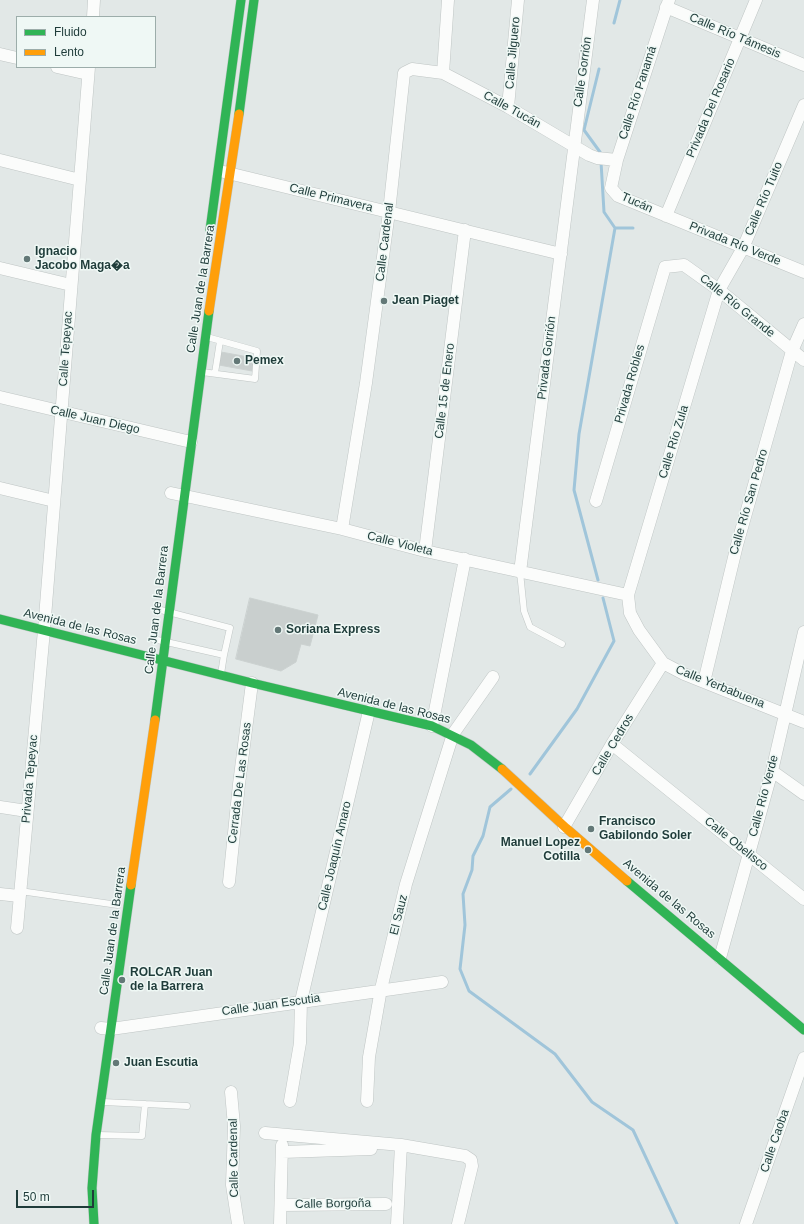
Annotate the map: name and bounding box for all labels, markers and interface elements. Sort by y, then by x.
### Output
street label: Calle Río Támesis [687,10,783,62]
legend [16,16,156,68]
street label: Calle Jilguero [503,16,523,90]
text: Fluido [54,25,87,39]
street label: Calle Gorrión [571,36,595,108]
street label: Calle Río Panamá [616,44,660,142]
text: Lento [54,45,84,59]
street label: Privada Del Rosario [684,56,738,160]
street label: Calle Tucán [481,88,543,132]
street label: Calle Río Tuito [742,160,786,238]
street label: Calle Primavera [288,181,374,215]
street label: Tucán [619,190,655,216]
street label: Calle Cardenal [373,202,397,282]
street label: Privada Río Verde [687,219,783,269]
street label: Calle Juan de la Barrera [184,224,218,354]
place label: Ignacio Jacobo Maga�a [35,245,130,273]
marker: Ignacio Jacobo Maga�a [22,254,32,264]
street label: Calle Río Grande [696,271,778,341]
place label: Jean Piaget [392,294,459,308]
marker: Jean Piaget [379,296,389,306]
street label: Calle Tepeyac [56,311,76,387]
street label: Privada Gorrión [535,315,559,401]
street label: Calle 15 de Enero [432,342,458,440]
street label: Privada Robles [612,343,648,425]
place label: Pemex [245,354,284,368]
marker: Pemex [232,356,242,366]
street label: Calle Juan Diego [49,403,141,437]
street label: Calle Río Zula [656,404,692,480]
street label: Calle Río San Pedro [727,447,771,557]
street label: Calle Violeta [366,529,434,559]
street label: Calle Juan de la Barrera [142,545,172,675]
street label: Avenida de las Rosas [22,606,138,648]
place label: Soriana Express [286,623,380,637]
marker: Soriana Express [273,625,283,635]
street label: Calle Yerbabuena [673,663,767,711]
street label: Avenida de las Rosas [336,685,452,727]
street label: Calle Cedros [589,712,637,778]
street label: Cerrada De Las Rosas [225,722,255,844]
street label: Privada Tepeyac [19,734,41,824]
street label: Calle Río Verde [746,754,782,838]
street label: Calle Joaquín Amaro [315,800,355,912]
street label: Calle Obelisco [701,814,771,874]
place label: Francisco Gabilondo Soler [599,815,692,843]
marker: Francisco Gabilondo Soler [586,824,596,834]
place label: Manuel Lopez Cotilla [501,836,580,864]
marker: Manuel Lopez Cotilla [583,845,593,855]
street label: Avenida de las Rosas [620,856,718,942]
street label: Calle Juan de la Barrera [97,866,129,996]
street label: El Sauz [387,893,411,937]
place label: ROLCAR Juan de la Barrera [130,966,213,994]
marker: ROLCAR Juan de la Barrera [117,975,127,985]
street label: Calle Juan Escutia [221,991,321,1019]
place label: Juan Escutia [124,1056,198,1070]
marker: Juan Escutia [111,1058,121,1068]
street label: Calle Caoba [757,1107,793,1175]
street label: Calle Cardenal [226,1118,242,1198]
scale bar [18,1182,96,1208]
text: 50 m [23,1190,50,1204]
street label: Calle Borgoña [295,1196,371,1212]

